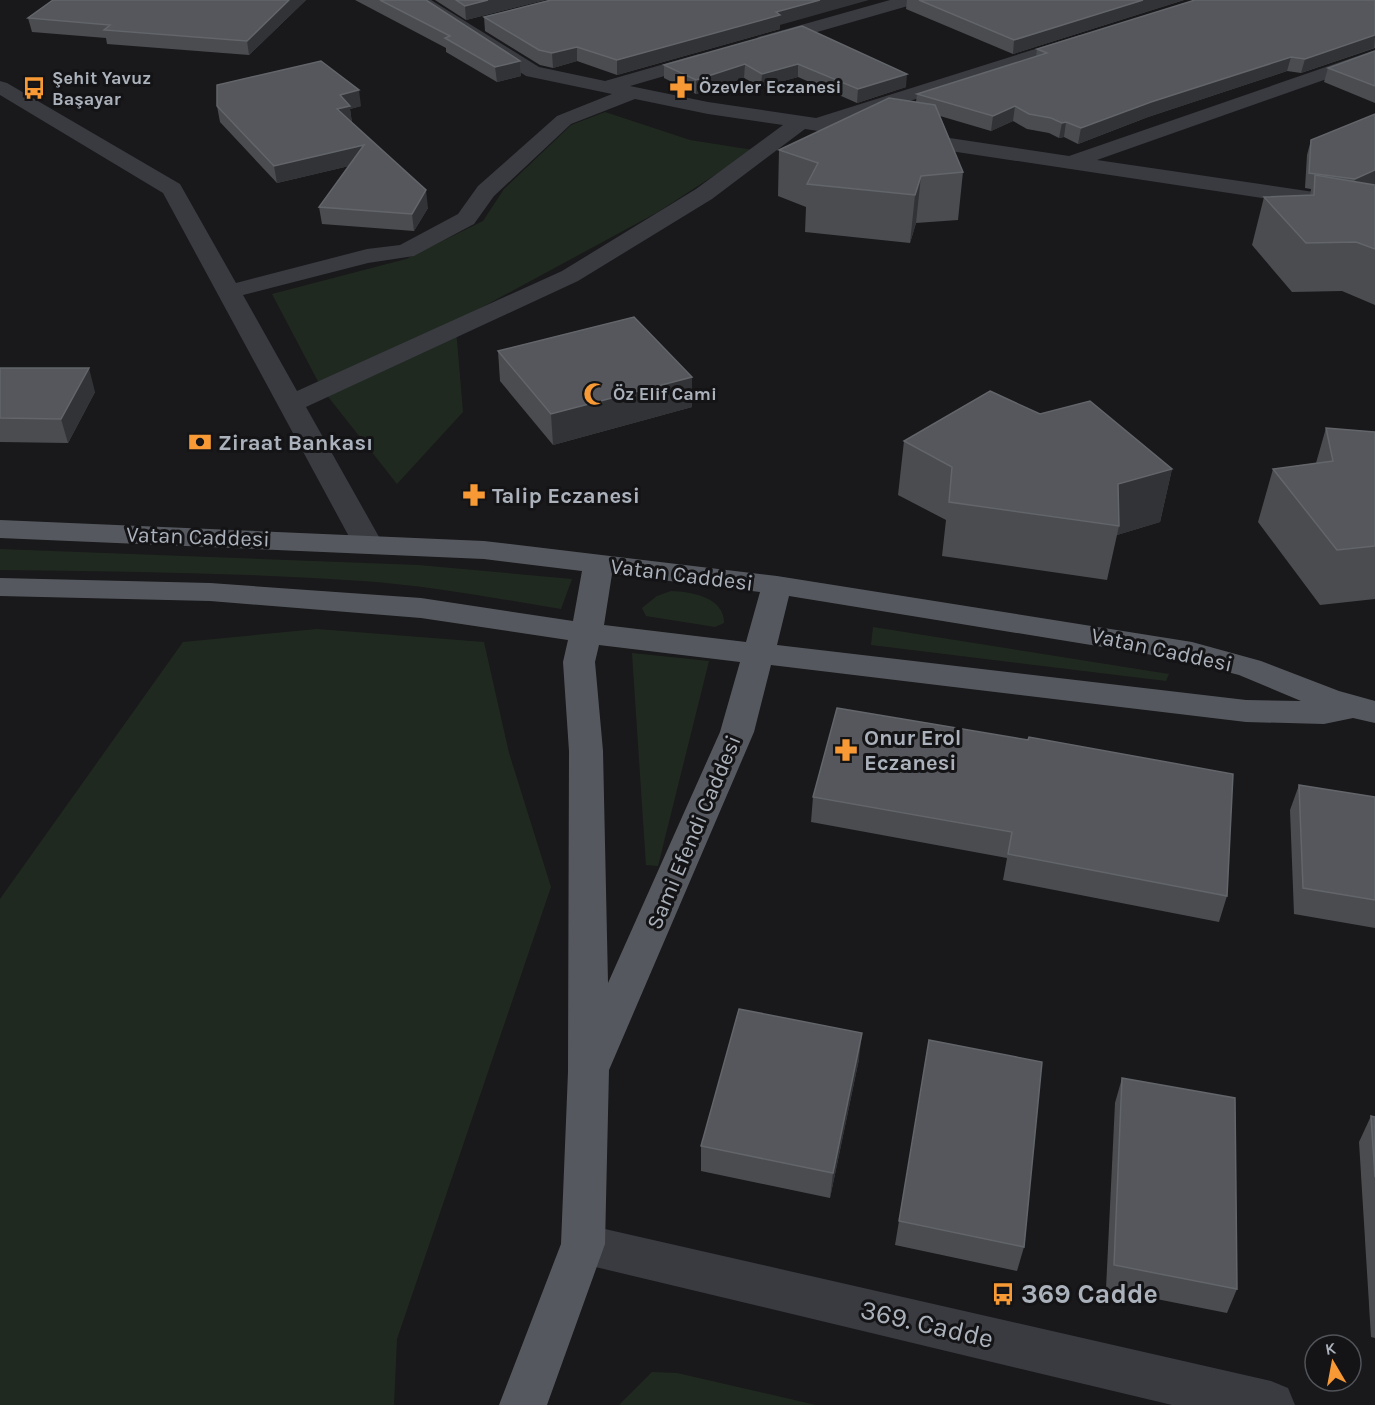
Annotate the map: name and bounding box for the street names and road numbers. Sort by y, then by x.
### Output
street label: Vatan Caddesi [126,521,270,552]
street label: Vatan Caddesi [609,553,755,597]
street label: Vatan Caddesi [1089,622,1235,678]
street label: Sami Efendi Caddesi [641,732,747,933]
street label: 369. Cadde [857,1293,997,1355]

